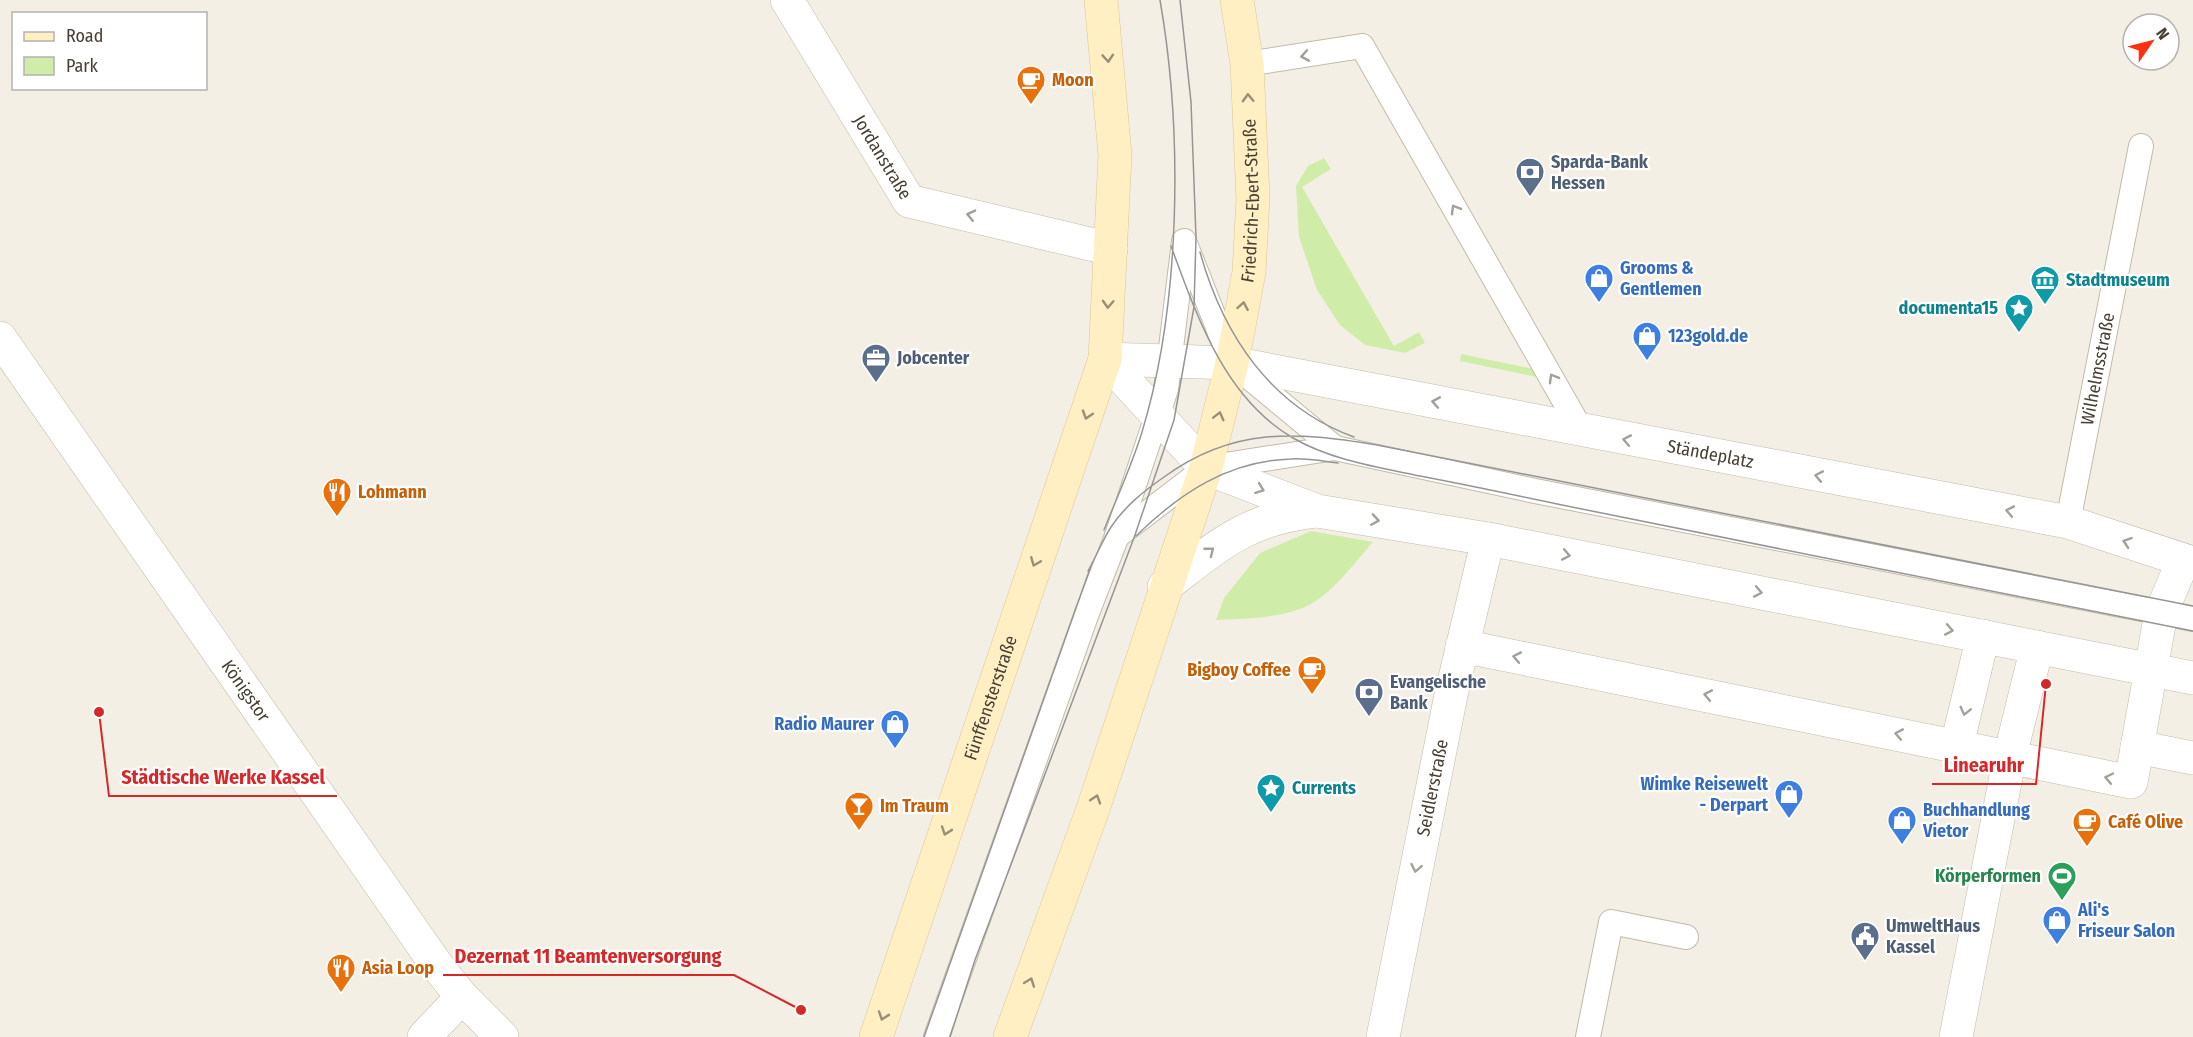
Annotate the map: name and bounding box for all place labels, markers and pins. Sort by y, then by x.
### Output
cafe icon: Moon [1015,64,1047,106]
place label: Moon [1052,69,1094,91]
place label: Sparda-Bank Hessen [1551,151,1649,194]
bank icon: Sparda-Bank Hessen [1514,156,1546,198]
place label: Grooms & Gentlemen [1620,257,1702,300]
shop icon: Grooms & Gentlemen [1583,262,1615,304]
museum icon: Stadtmuseum [2029,264,2061,306]
place label: Stadtmuseum [2066,269,2170,291]
place icon: documenta15 [2003,292,2035,334]
place label: documenta15 [1899,297,1998,319]
shop icon: 123gold.de [1631,320,1663,362]
place label: 123gold.de [1668,325,1748,347]
office icon: Jobcenter [860,342,892,384]
place label: Jobcenter [896,347,970,369]
restaurant icon: Lohmann [321,476,353,518]
place label: Lohmann [358,481,427,503]
cafe icon: Bigboy Coffee [1296,654,1328,696]
place label: Bigboy Coffee [1187,659,1291,681]
place label: Evangelische Bank [1390,671,1486,714]
bank icon: Evangelische Bank [1353,676,1385,718]
shop icon: Radio Maurer [879,708,911,750]
place label: Radio Maurer [774,713,874,735]
callout: Linearuhr [1932,746,2036,784]
callout: Städtische Werke Kassel [109,758,337,796]
place icon: Currents [1255,772,1287,814]
place label: Wimke Reisewelt - Derpart [1641,773,1769,816]
place label: Currents [1292,777,1356,799]
shop icon: Wimke Reisewelt - Derpart [1773,778,1805,820]
bar icon: Im Traum [843,790,875,832]
place label: Im Traum [880,795,949,817]
place label: Buchhandlung Vietor [1922,799,2030,842]
shop icon: Buchhandlung Vietor [1886,804,1918,846]
cafe icon: Café Olive [2071,806,2103,848]
place label: Café Olive [2108,811,2183,833]
sports icon: Körperformen [2046,860,2078,902]
place label: Körperformen [1935,865,2041,887]
place label: Ali's Friseur Salon [2077,899,2175,942]
shop icon: Ali's Friseur Salon [2041,904,2073,946]
place label: UmweltHaus Kassel [1886,915,1980,958]
public building icon: UmweltHaus Kassel [1849,920,1881,962]
callout: Dezernat 11 Beamtenversorgung [443,937,734,975]
restaurant icon: Asia Loop [325,952,357,994]
place label: Asia Loop [361,957,434,979]

